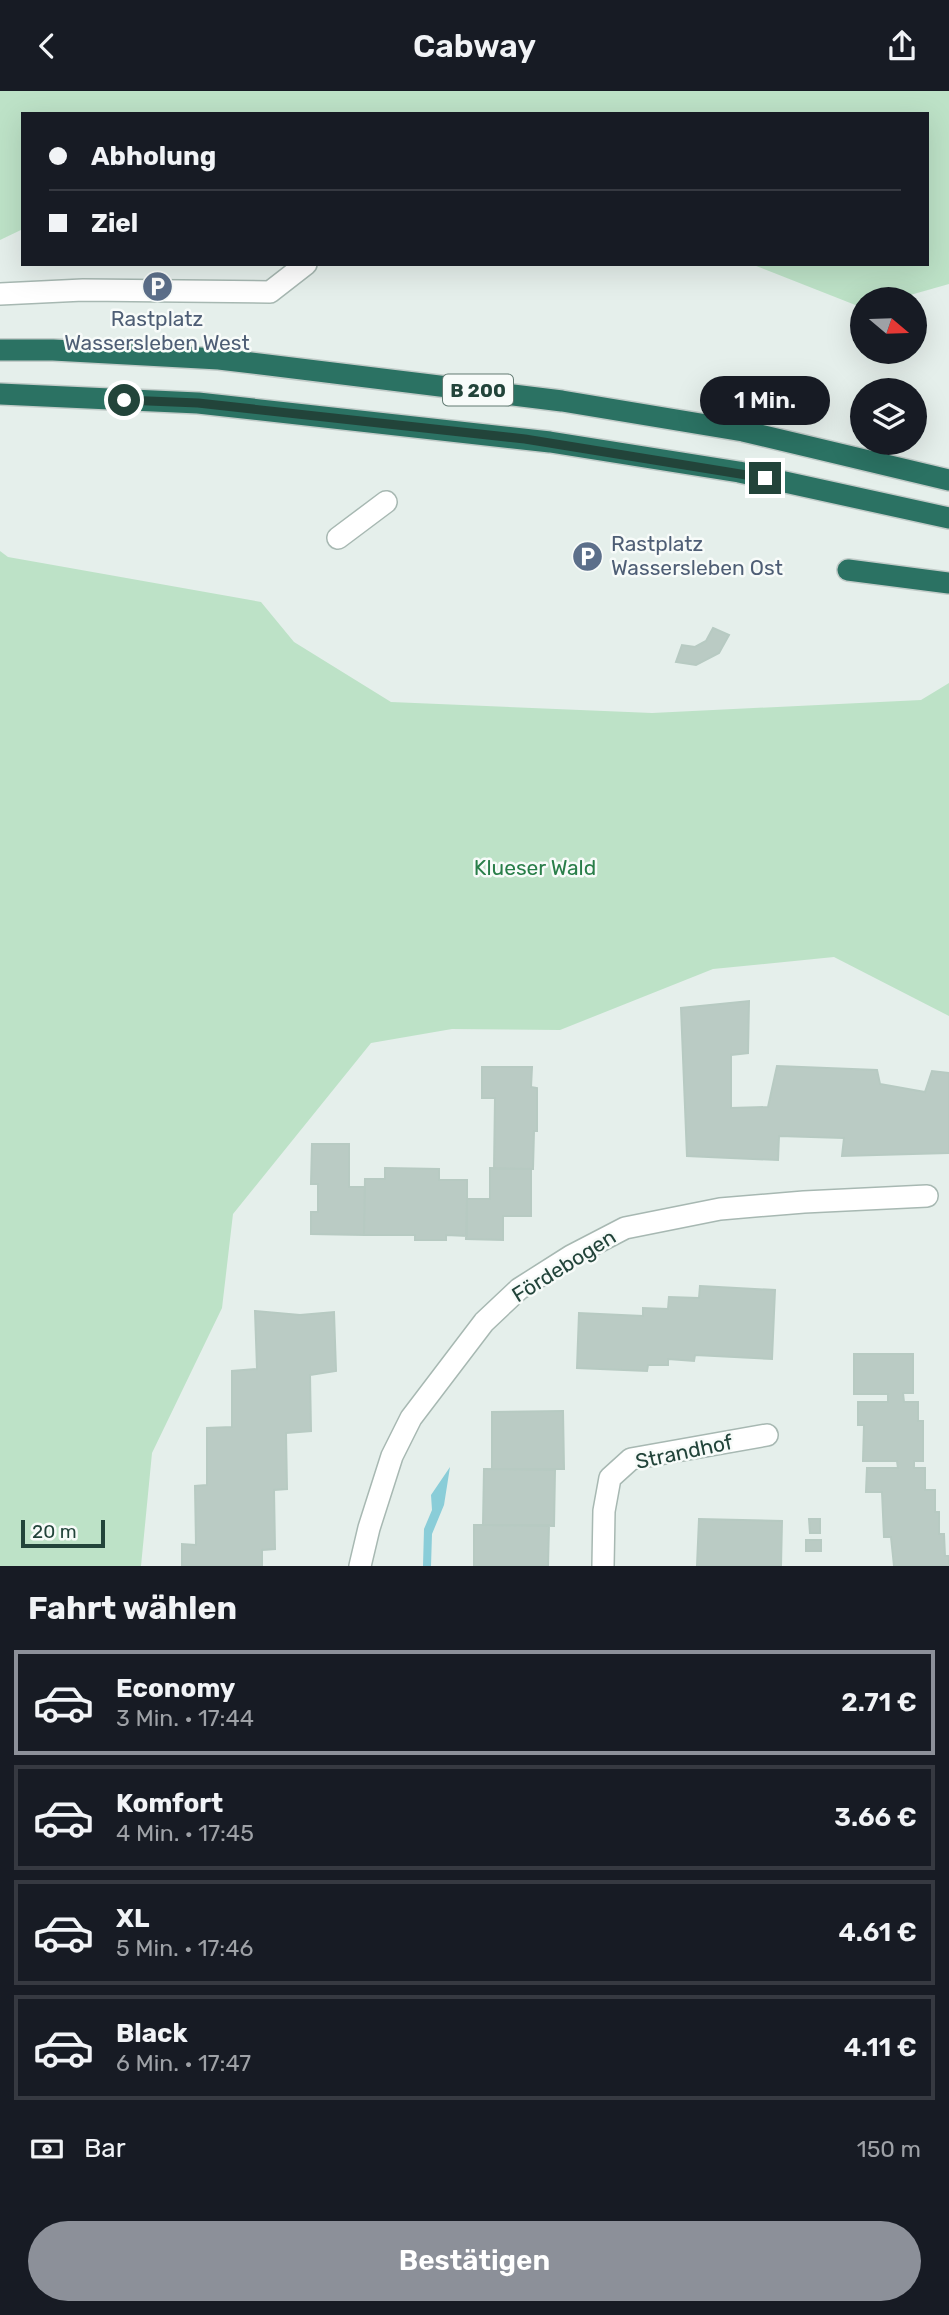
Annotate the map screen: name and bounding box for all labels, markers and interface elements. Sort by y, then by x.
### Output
icon: back [28,27,66,65]
text: Cabway [413,27,536,65]
icon: share [883,27,921,65]
text: Abholung [91,141,216,172]
text: Ziel [91,208,138,239]
parking icon: Rastplatz Wassersleben West [140,270,174,304]
north arrow [850,287,928,364]
map controls [850,287,927,455]
place label: Rastplatz Wassersleben West [64,306,250,355]
road number: B 200 [443,375,513,405]
callout: 1 Min. [700,377,830,425]
button: layers [850,378,927,455]
route start [108,384,140,416]
text: 1 Min. [734,386,796,414]
route end [749,462,781,494]
place label: Rastplatz Wassersleben Ost [611,531,783,580]
parking icon: Rastplatz Wassersleben Ost [571,539,605,573]
park label: Klueser Wald [474,855,596,880]
street label: Fördebogen [507,1224,620,1307]
street label: Strandhof [633,1429,735,1474]
scale bar [21,1517,105,1549]
text: 20 m [32,1520,77,1543]
text: Fahrt wählen [28,1589,237,1627]
icon: car [32,1671,95,1734]
text: Economy [116,1673,235,1704]
text: 2.71 € [841,1687,917,1718]
text: 3 Min. · 17:44 [116,1704,254,1732]
icon: car [32,1786,95,1849]
text: Komfort [116,1788,223,1819]
text: 3.66 € [834,1802,917,1833]
text: 4 Min. · 17:45 [116,1819,254,1847]
icon: car [32,1901,95,1964]
text: XL [116,1903,149,1934]
text: 4.61 € [839,1917,917,1948]
text: 5 Min. · 17:46 [116,1934,253,1962]
icon: car [32,2016,95,2079]
text: Black [116,2018,188,2049]
text: 4.11 € [844,2032,917,2063]
text: 6 Min. · 17:47 [116,2049,251,2077]
icon: cash [28,2130,66,2168]
text: Bar [84,2133,126,2164]
text: 150 m [857,2135,921,2163]
button: Bestätigen [28,2221,921,2301]

